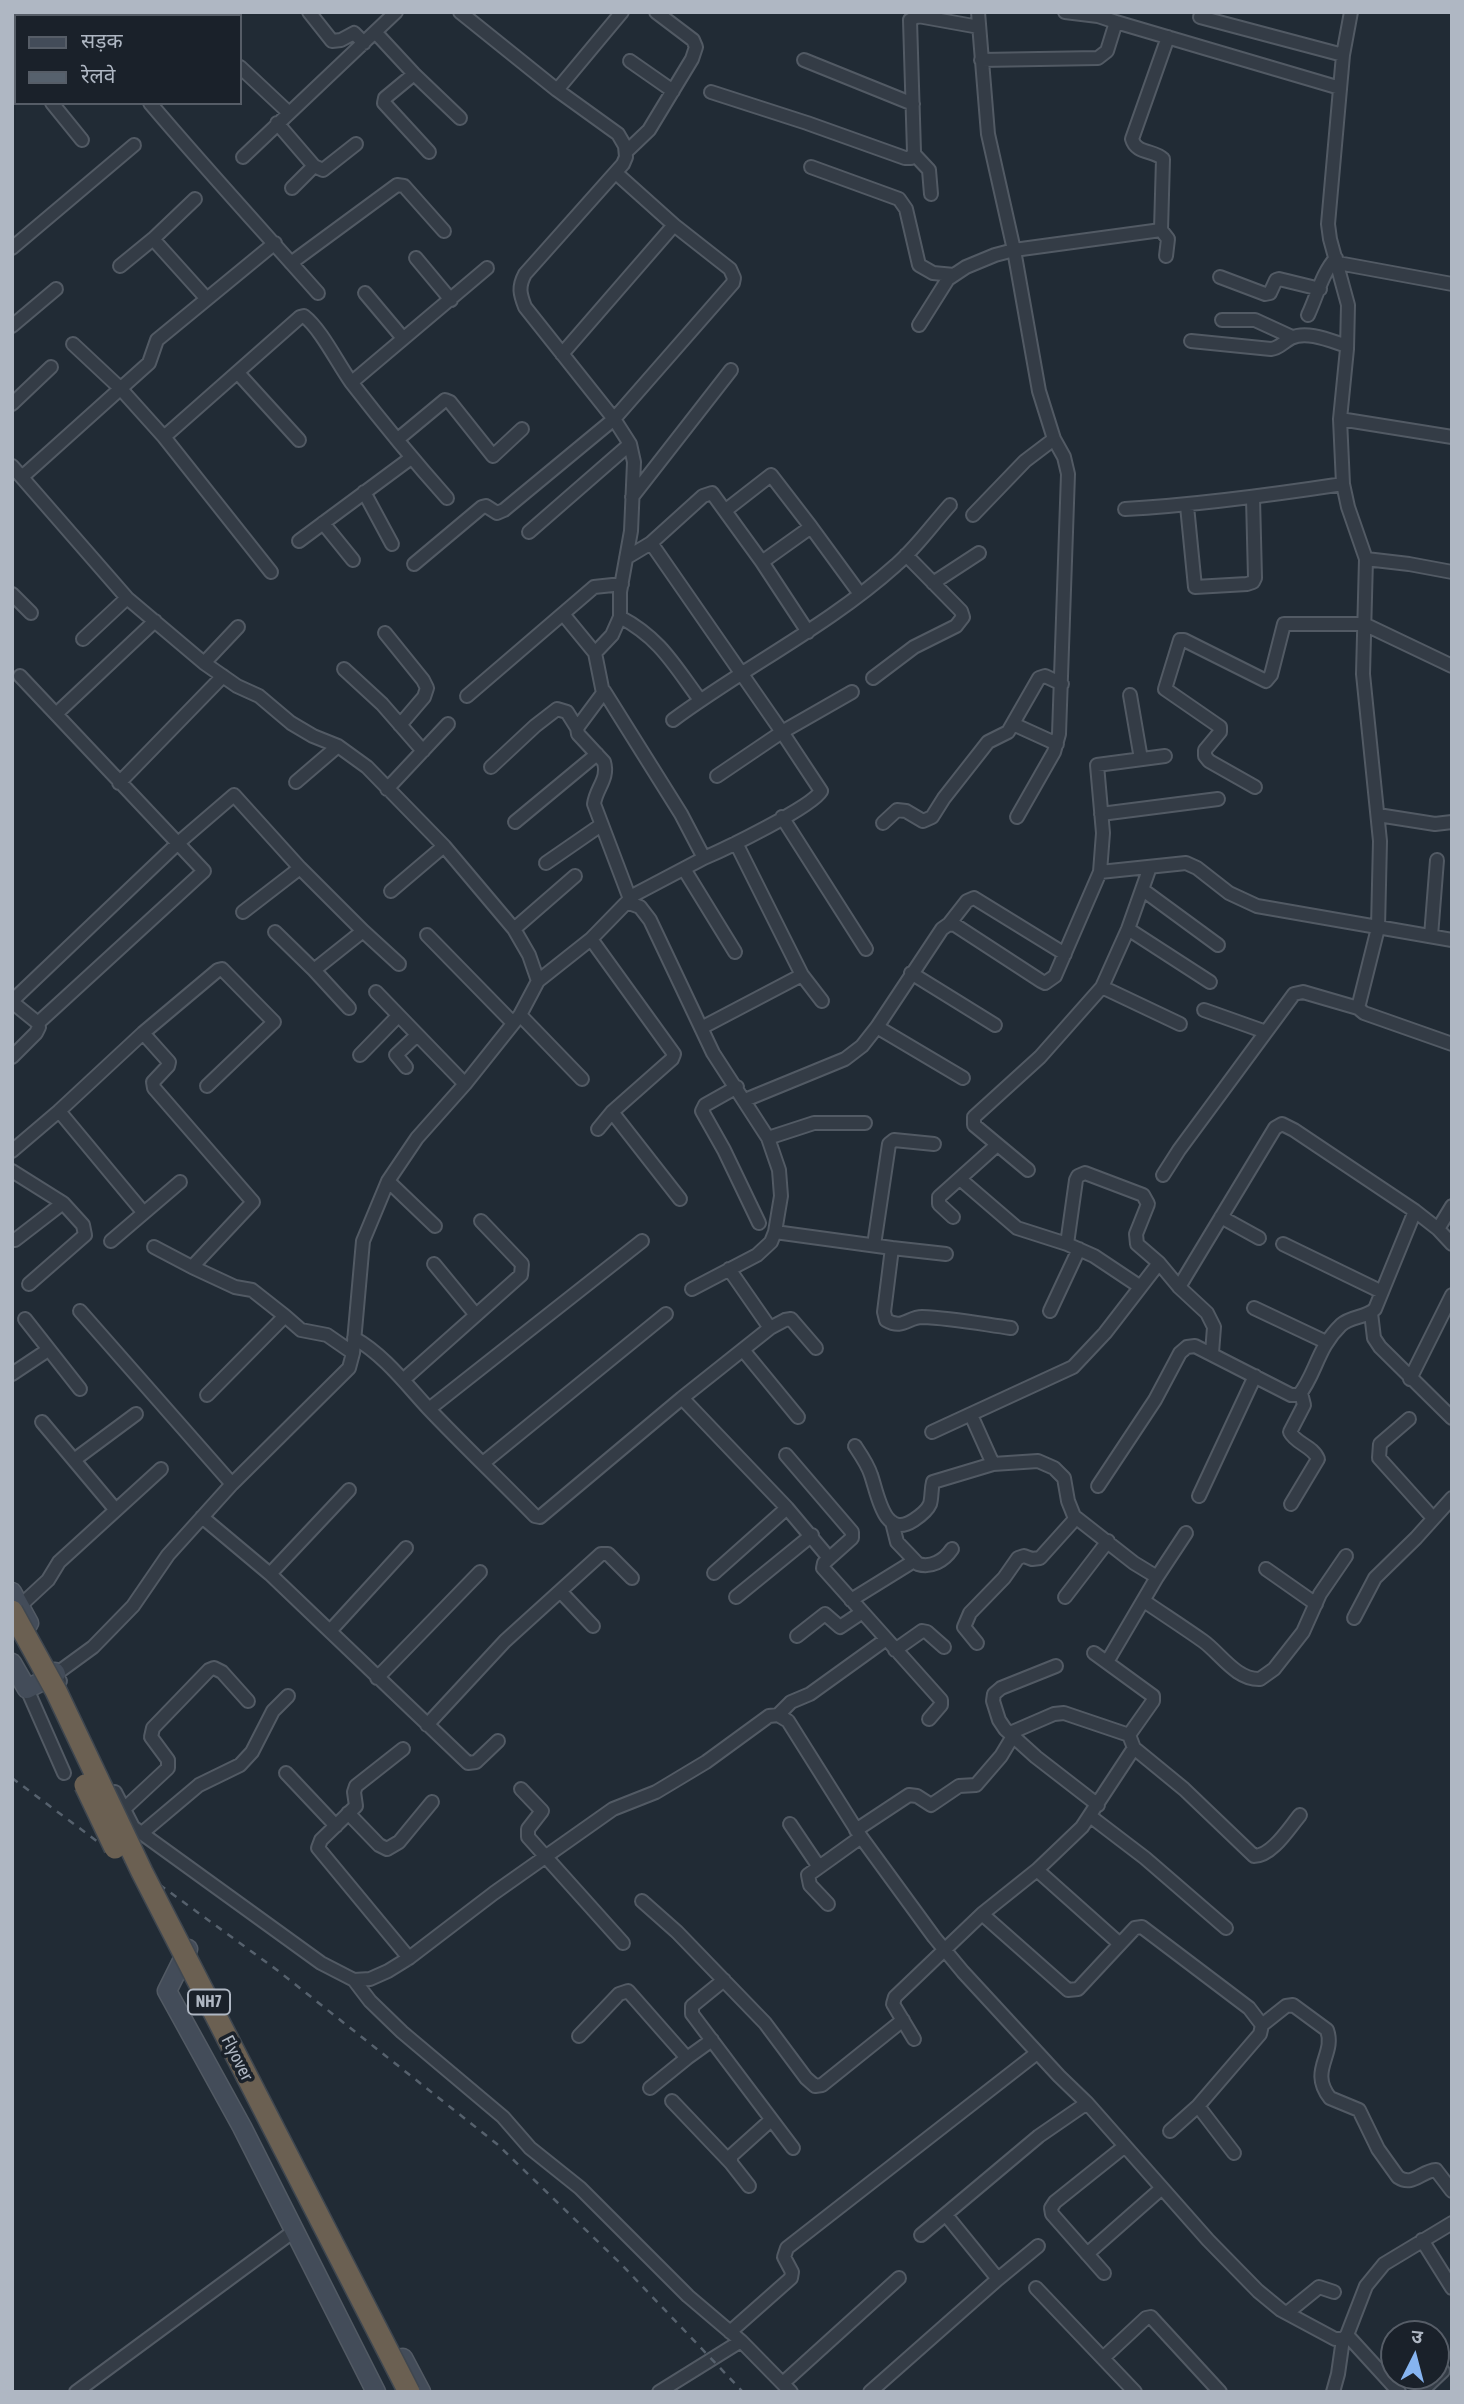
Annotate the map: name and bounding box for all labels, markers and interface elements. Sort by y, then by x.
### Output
legend [14,14,242,105]
text: सड़क [81,28,123,52]
text: रेलवे [81,63,116,87]
road number: NH7 [188,1990,230,2014]
street label: Flyover [216,2032,258,2084]
north arrow [1380,2320,1450,2390]
text: उ [1410,2325,1424,2348]

